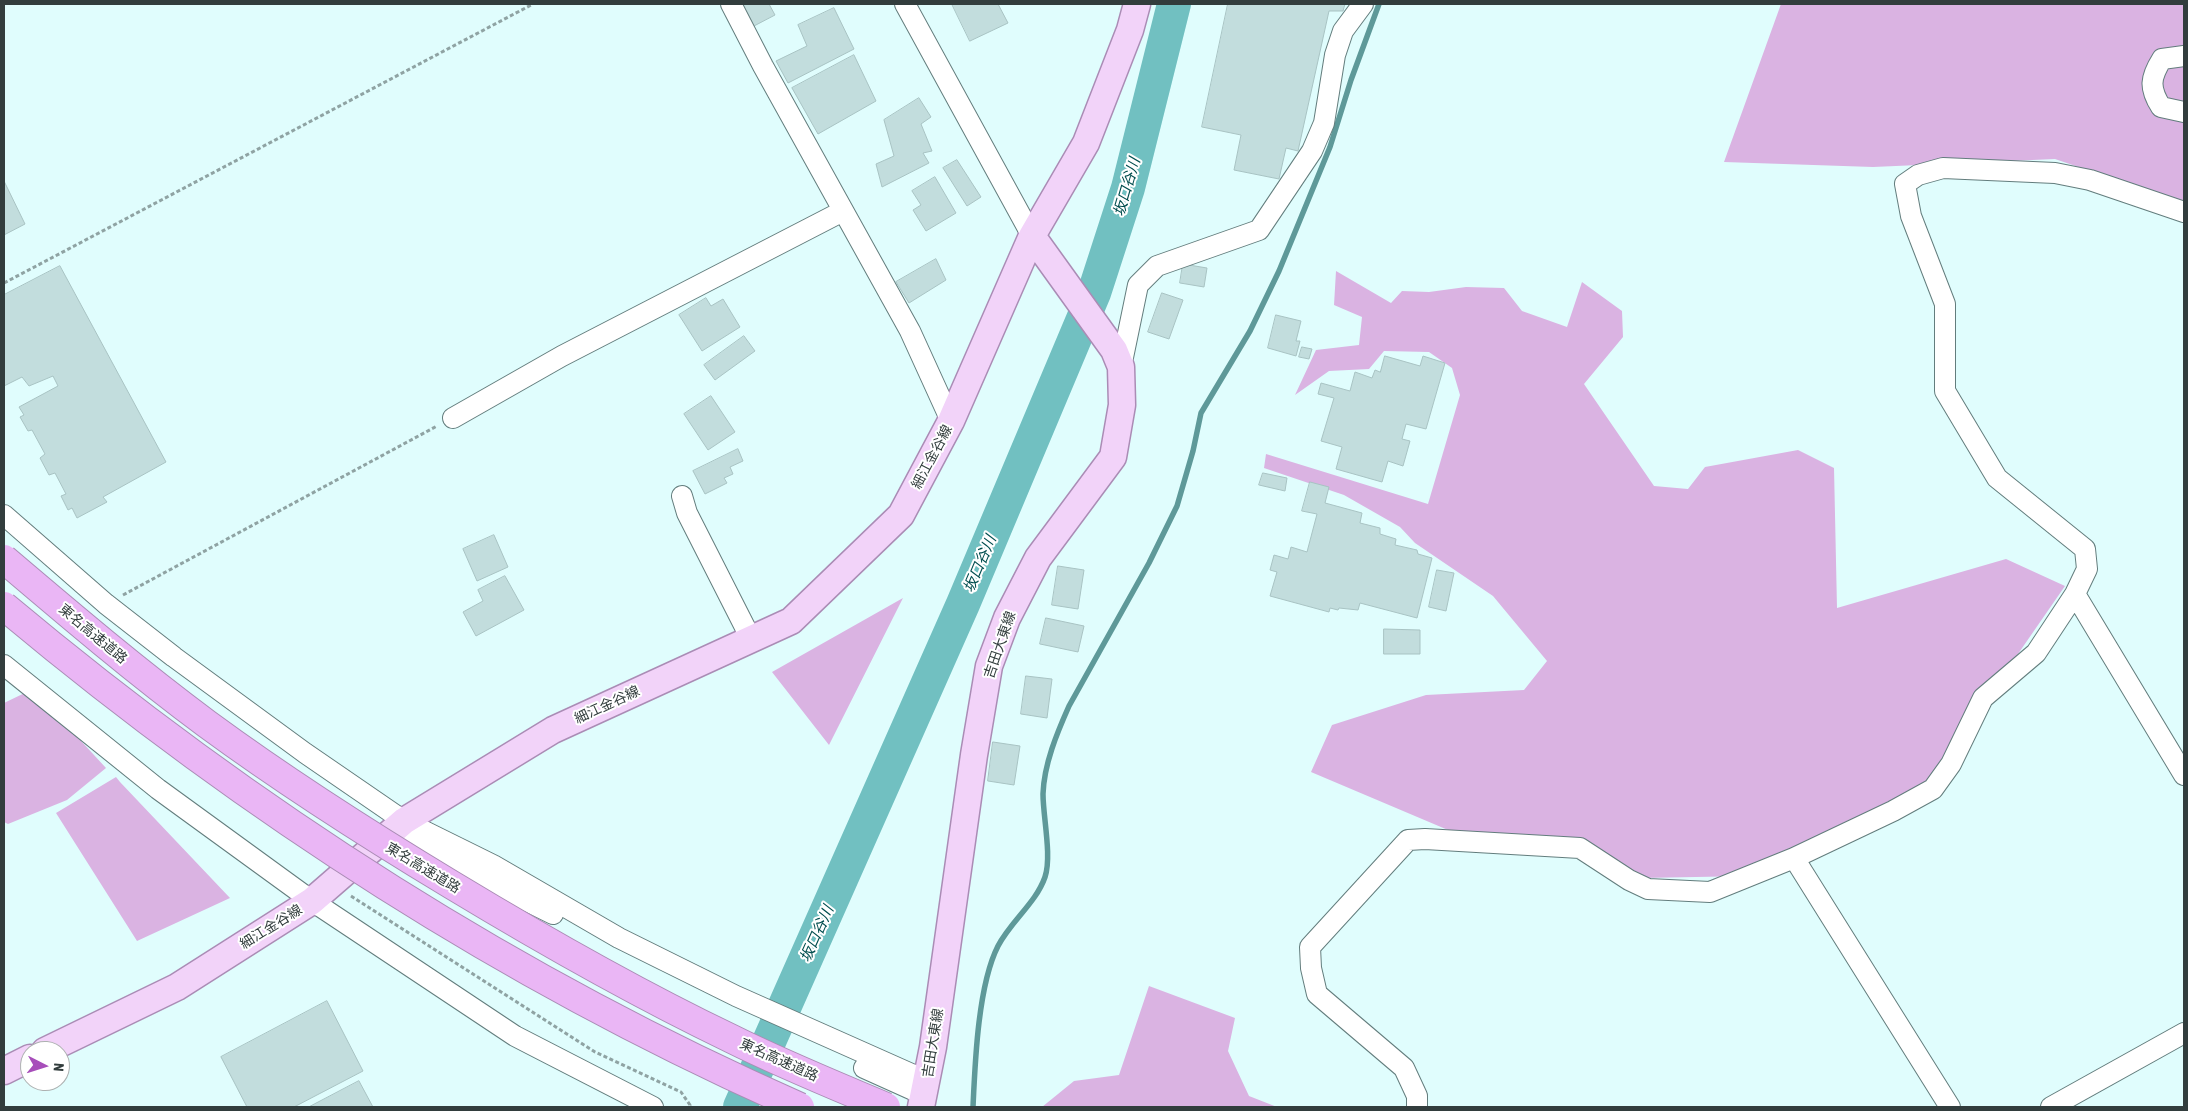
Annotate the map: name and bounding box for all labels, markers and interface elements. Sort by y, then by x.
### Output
water label: 坂口谷川 [1110,156,1144,218]
street label: 細江金谷線 [908,422,956,492]
water label: 坂口谷川 [960,533,1000,595]
street label: 東名高速道路 [55,601,131,667]
street label: 吉田大東線 [981,609,1019,681]
street label: 細江金谷線 [572,683,642,727]
street label: 東名高速道路 [383,839,463,897]
street label: 細江金谷線 [237,901,305,953]
water label: 坂口谷川 [797,903,837,965]
street label: 吉田大東線 [919,1007,947,1079]
street label: 東名高速道路 [737,1035,821,1085]
north arrow [20,1041,70,1091]
text: N [51,1062,67,1072]

